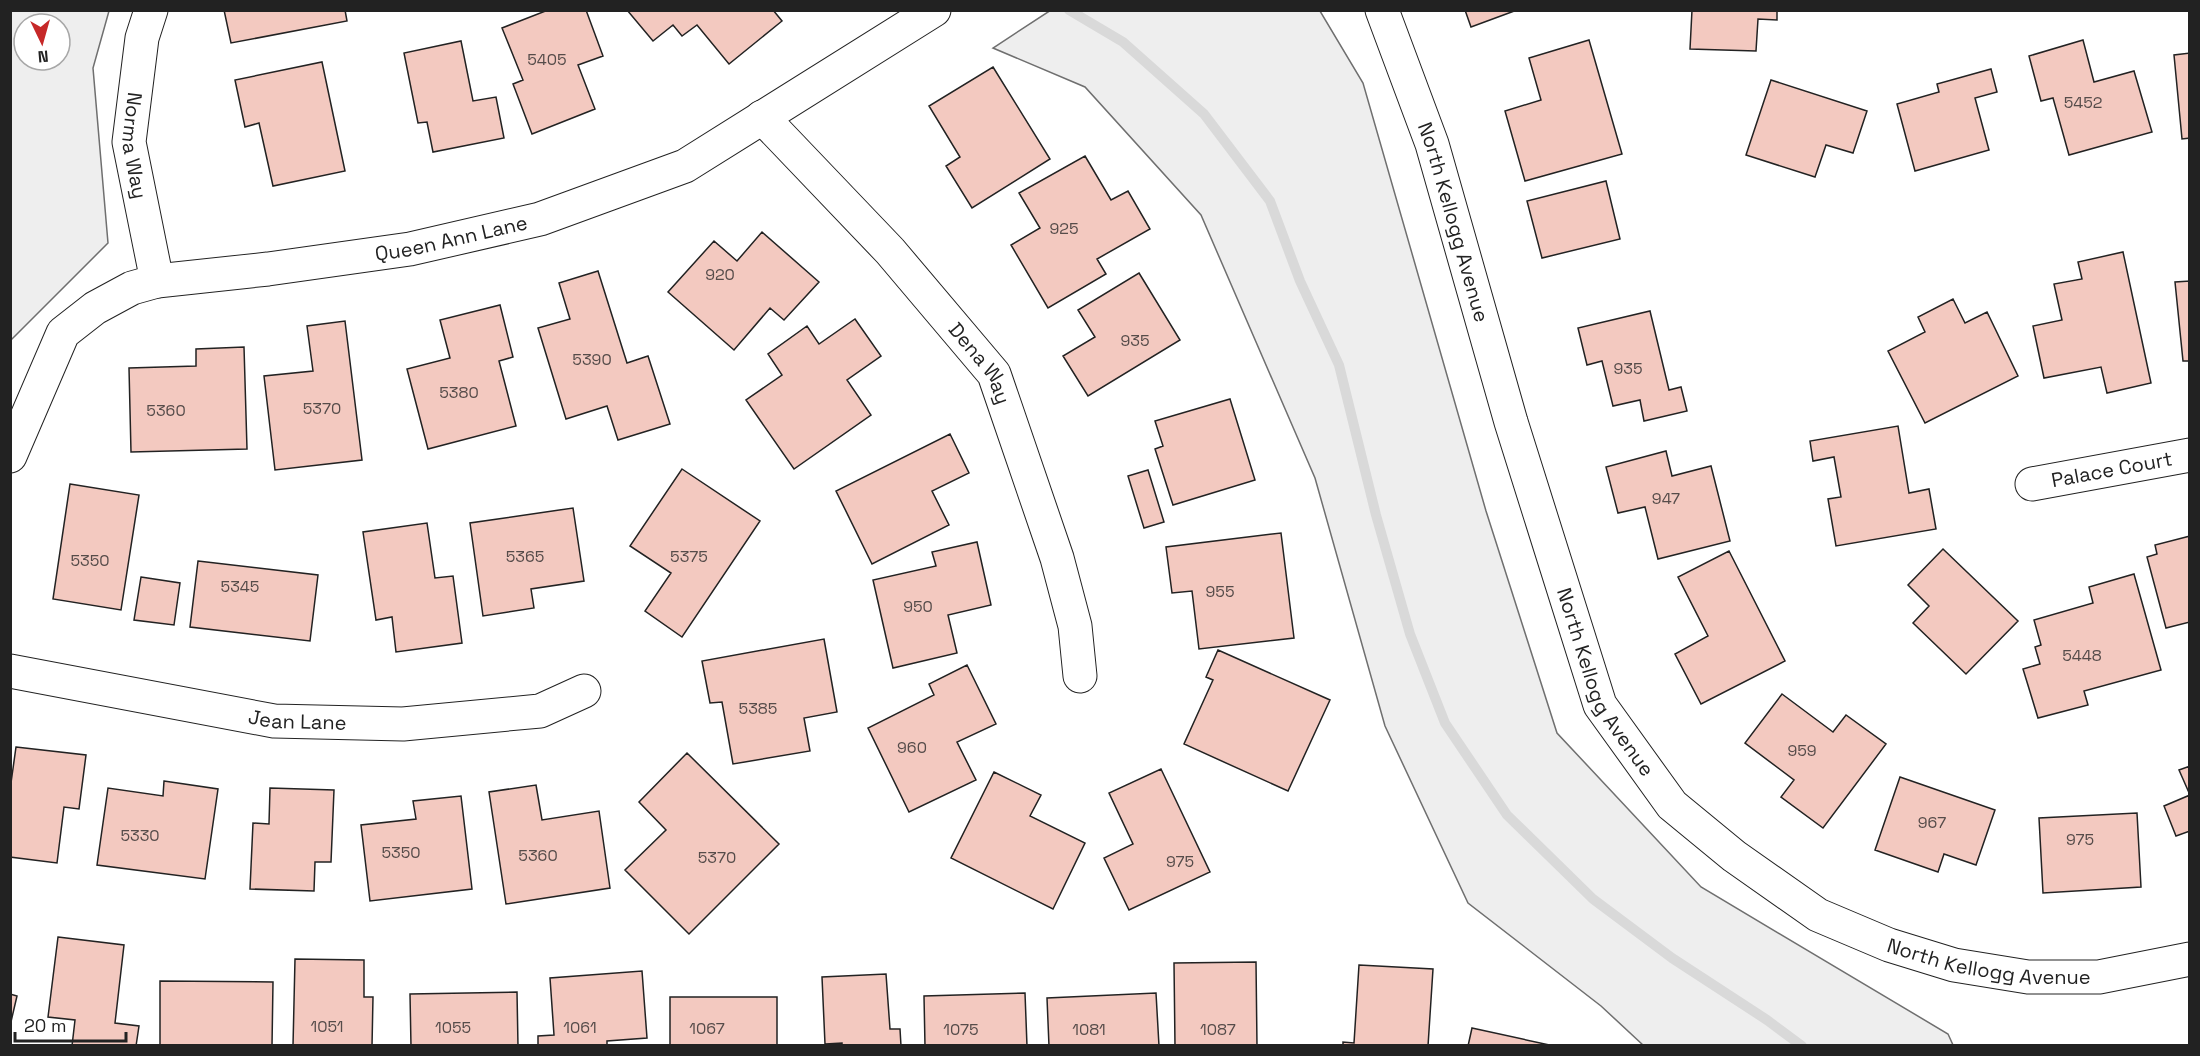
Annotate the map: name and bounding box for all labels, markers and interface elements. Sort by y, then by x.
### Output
north arrow [12,12,72,72]
text: N [37,46,50,67]
house number: 5405 [527,49,567,70]
street label: Norma Way [116,91,153,201]
house number: 5452 [2064,92,2102,113]
street label: North Kellogg Avenue [1412,118,1495,325]
street label: Queen Ann Lane [373,209,530,267]
house number: 925 [1049,218,1079,239]
house number: 920 [705,264,735,285]
street label: Dena Way [943,317,1016,407]
house number: 935 [1120,330,1150,351]
house number: 5390 [572,349,612,370]
house number: 935 [1613,358,1643,379]
house number: 5380 [439,382,479,403]
house number: 5370 [303,398,341,419]
house number: 5360 [146,400,186,421]
street label: Palace Court [2049,446,2174,493]
house number: 947 [1652,488,1680,509]
house number: 5365 [506,546,544,567]
house number: 5375 [670,546,708,567]
house number: 5350 [70,550,110,571]
house number: 5345 [221,576,259,597]
house number: 955 [1206,581,1234,602]
street label: North Kellogg Avenue [1551,585,1660,781]
house number: 950 [903,596,933,617]
house number: 5448 [2062,645,2102,666]
house number: 5385 [739,698,777,719]
street label: Jean Lane [246,703,347,736]
house number: 960 [897,737,927,758]
house number: 959 [1787,740,1817,761]
house number: 967 [1918,812,1946,833]
house number: 5330 [120,825,160,846]
house number: 975 [2066,829,2094,850]
house number: 5350 [381,842,421,863]
house number: 5360 [518,845,558,866]
house number: 5370 [698,847,736,868]
house number: 975 [1166,851,1194,872]
street label: North Kellogg Avenue [1884,932,2091,991]
scale bar [15,1005,126,1043]
text: 20 m [24,1014,67,1037]
house number: 1051 [311,1016,344,1037]
house number: 1055 [435,1017,471,1038]
house number: 1061 [563,1017,597,1038]
house number: 1067 [689,1018,725,1039]
house number: 1075 [943,1019,979,1040]
house number: 1081 [1072,1019,1106,1040]
house number: 1087 [1200,1019,1236,1040]

